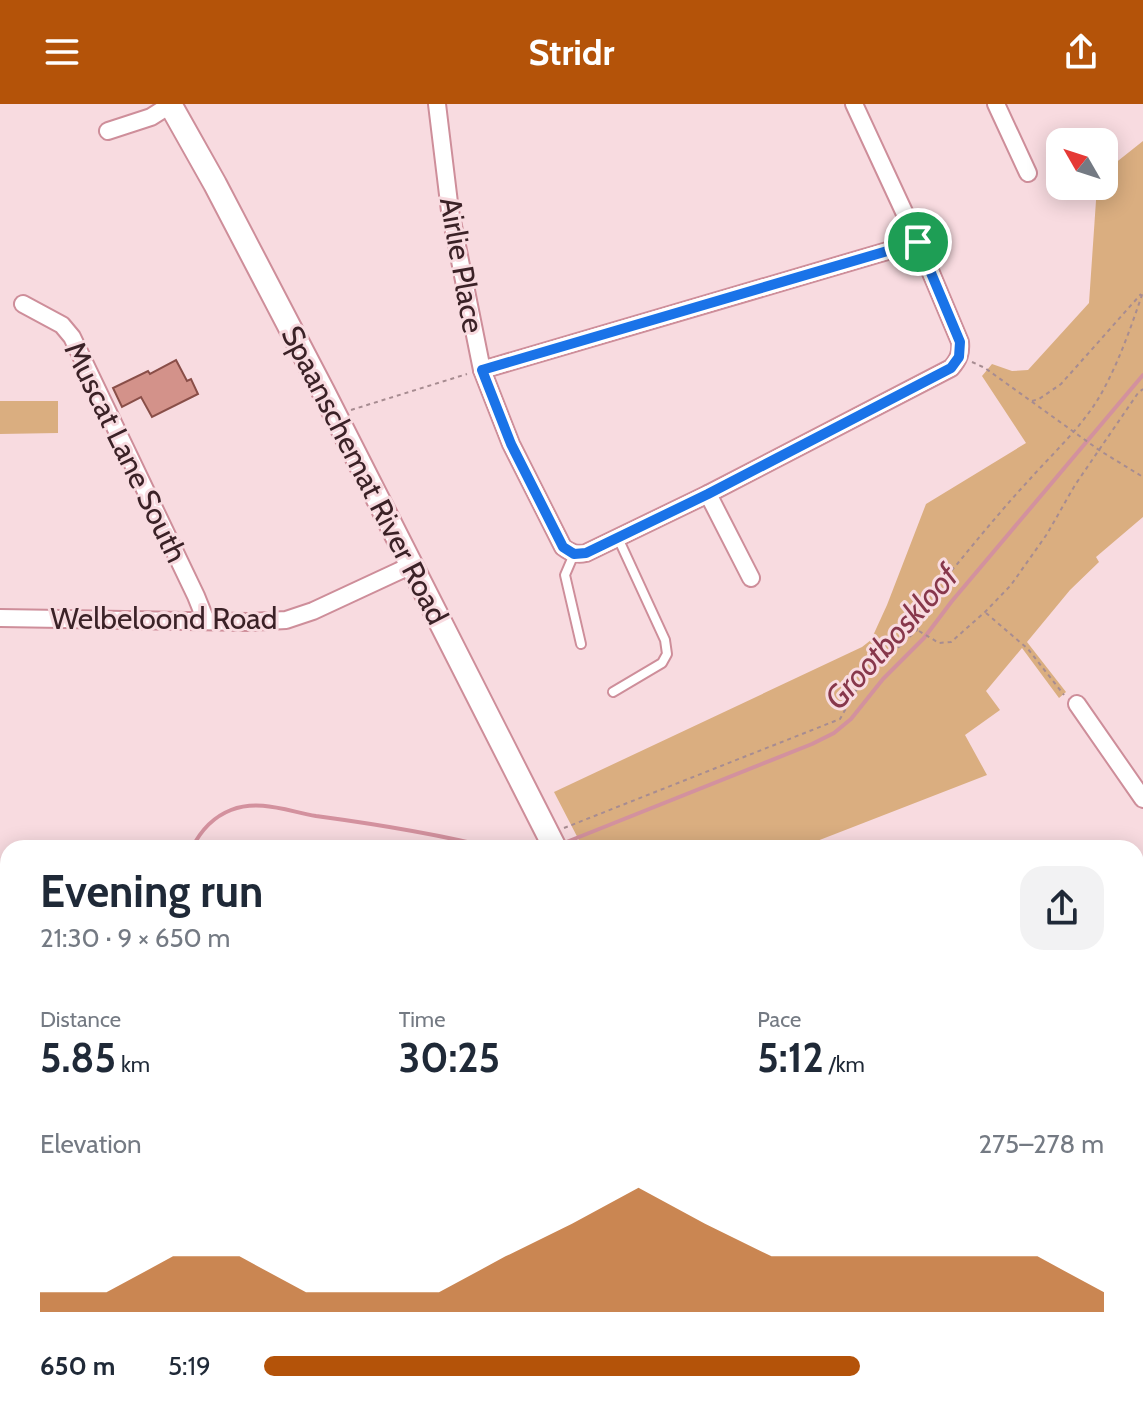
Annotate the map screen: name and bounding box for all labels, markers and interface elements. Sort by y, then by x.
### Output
icon: menu [40,30,84,74]
text: Stridr [529,30,614,74]
icon: share [1059,30,1103,74]
north arrow [1046,128,1118,200]
map controls [1046,128,1118,200]
street label: Airlie Place [432,194,492,336]
pin [884,208,952,276]
icon: arrive [896,220,940,264]
street label: Spaanschemat River Road [274,320,456,630]
street label: Muscat Lane South [57,336,195,568]
water label: Grootboskloof [816,555,967,717]
street label: Welbeloond Road [51,600,277,637]
text: Evening run [40,865,263,918]
button: share [1020,866,1104,950]
text: 21:30 · 9 × 650 m [40,922,230,954]
text: Distance [40,1006,121,1033]
text: Time [399,1006,445,1033]
text: Pace [757,1006,801,1033]
text: 5.85 [40,1033,116,1082]
text: 30:25 [399,1033,500,1082]
text: 5:12 [757,1033,824,1082]
text: km [116,1051,150,1078]
text: /km [824,1051,865,1078]
text: Elevation [40,1128,142,1160]
text: 275–278 m [978,1128,1104,1160]
text: 650 m [40,1350,115,1382]
text: 5:19 [168,1350,211,1382]

